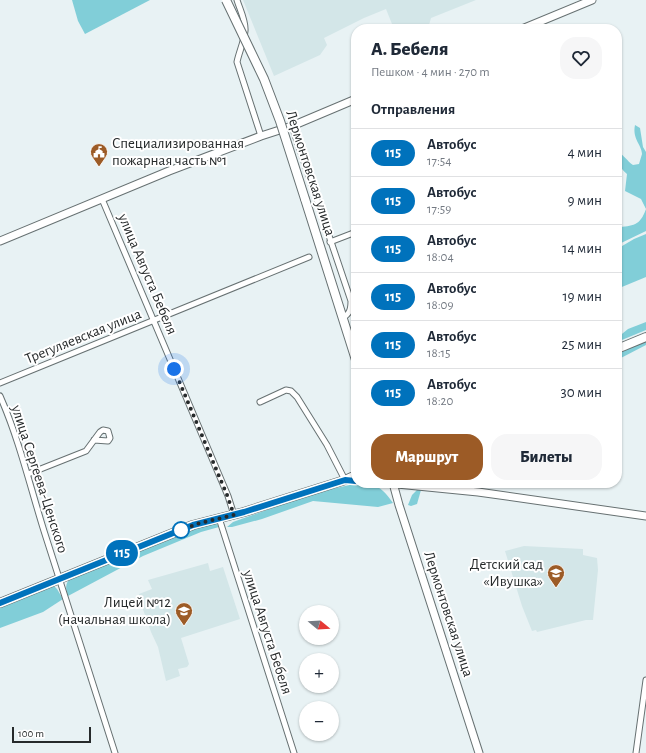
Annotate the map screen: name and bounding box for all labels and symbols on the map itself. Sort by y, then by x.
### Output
street label: Лермонтовская улица [283,109,338,238]
place label: Специализированная пожарная часть №1 [112,136,244,168]
public building icon: Специализированная пожарная часть №1 [89,142,109,167]
street label: улица Августа Бебеля [115,211,180,337]
street label: Трегуляевская улица [23,306,144,367]
your location [164,359,184,379]
street label: улица Сергеева-Ценского [8,402,71,555]
unlabelled marker [172,521,190,539]
line badge: 115 [99,540,145,566]
street label: Лермонтовская улица [421,550,476,679]
place label: Детский сад «Ивушка» [470,557,543,589]
school or university icon: Детский сад «Ивушка» [546,563,566,588]
street label: улица Августа Бебеля [240,567,295,696]
place label: Лицей №12 (начальная школа) [58,595,171,627]
school or university icon: Лицей №12 (начальная школа) [174,601,194,626]
north arrow [299,605,339,645]
scale bar [12,725,91,744]

